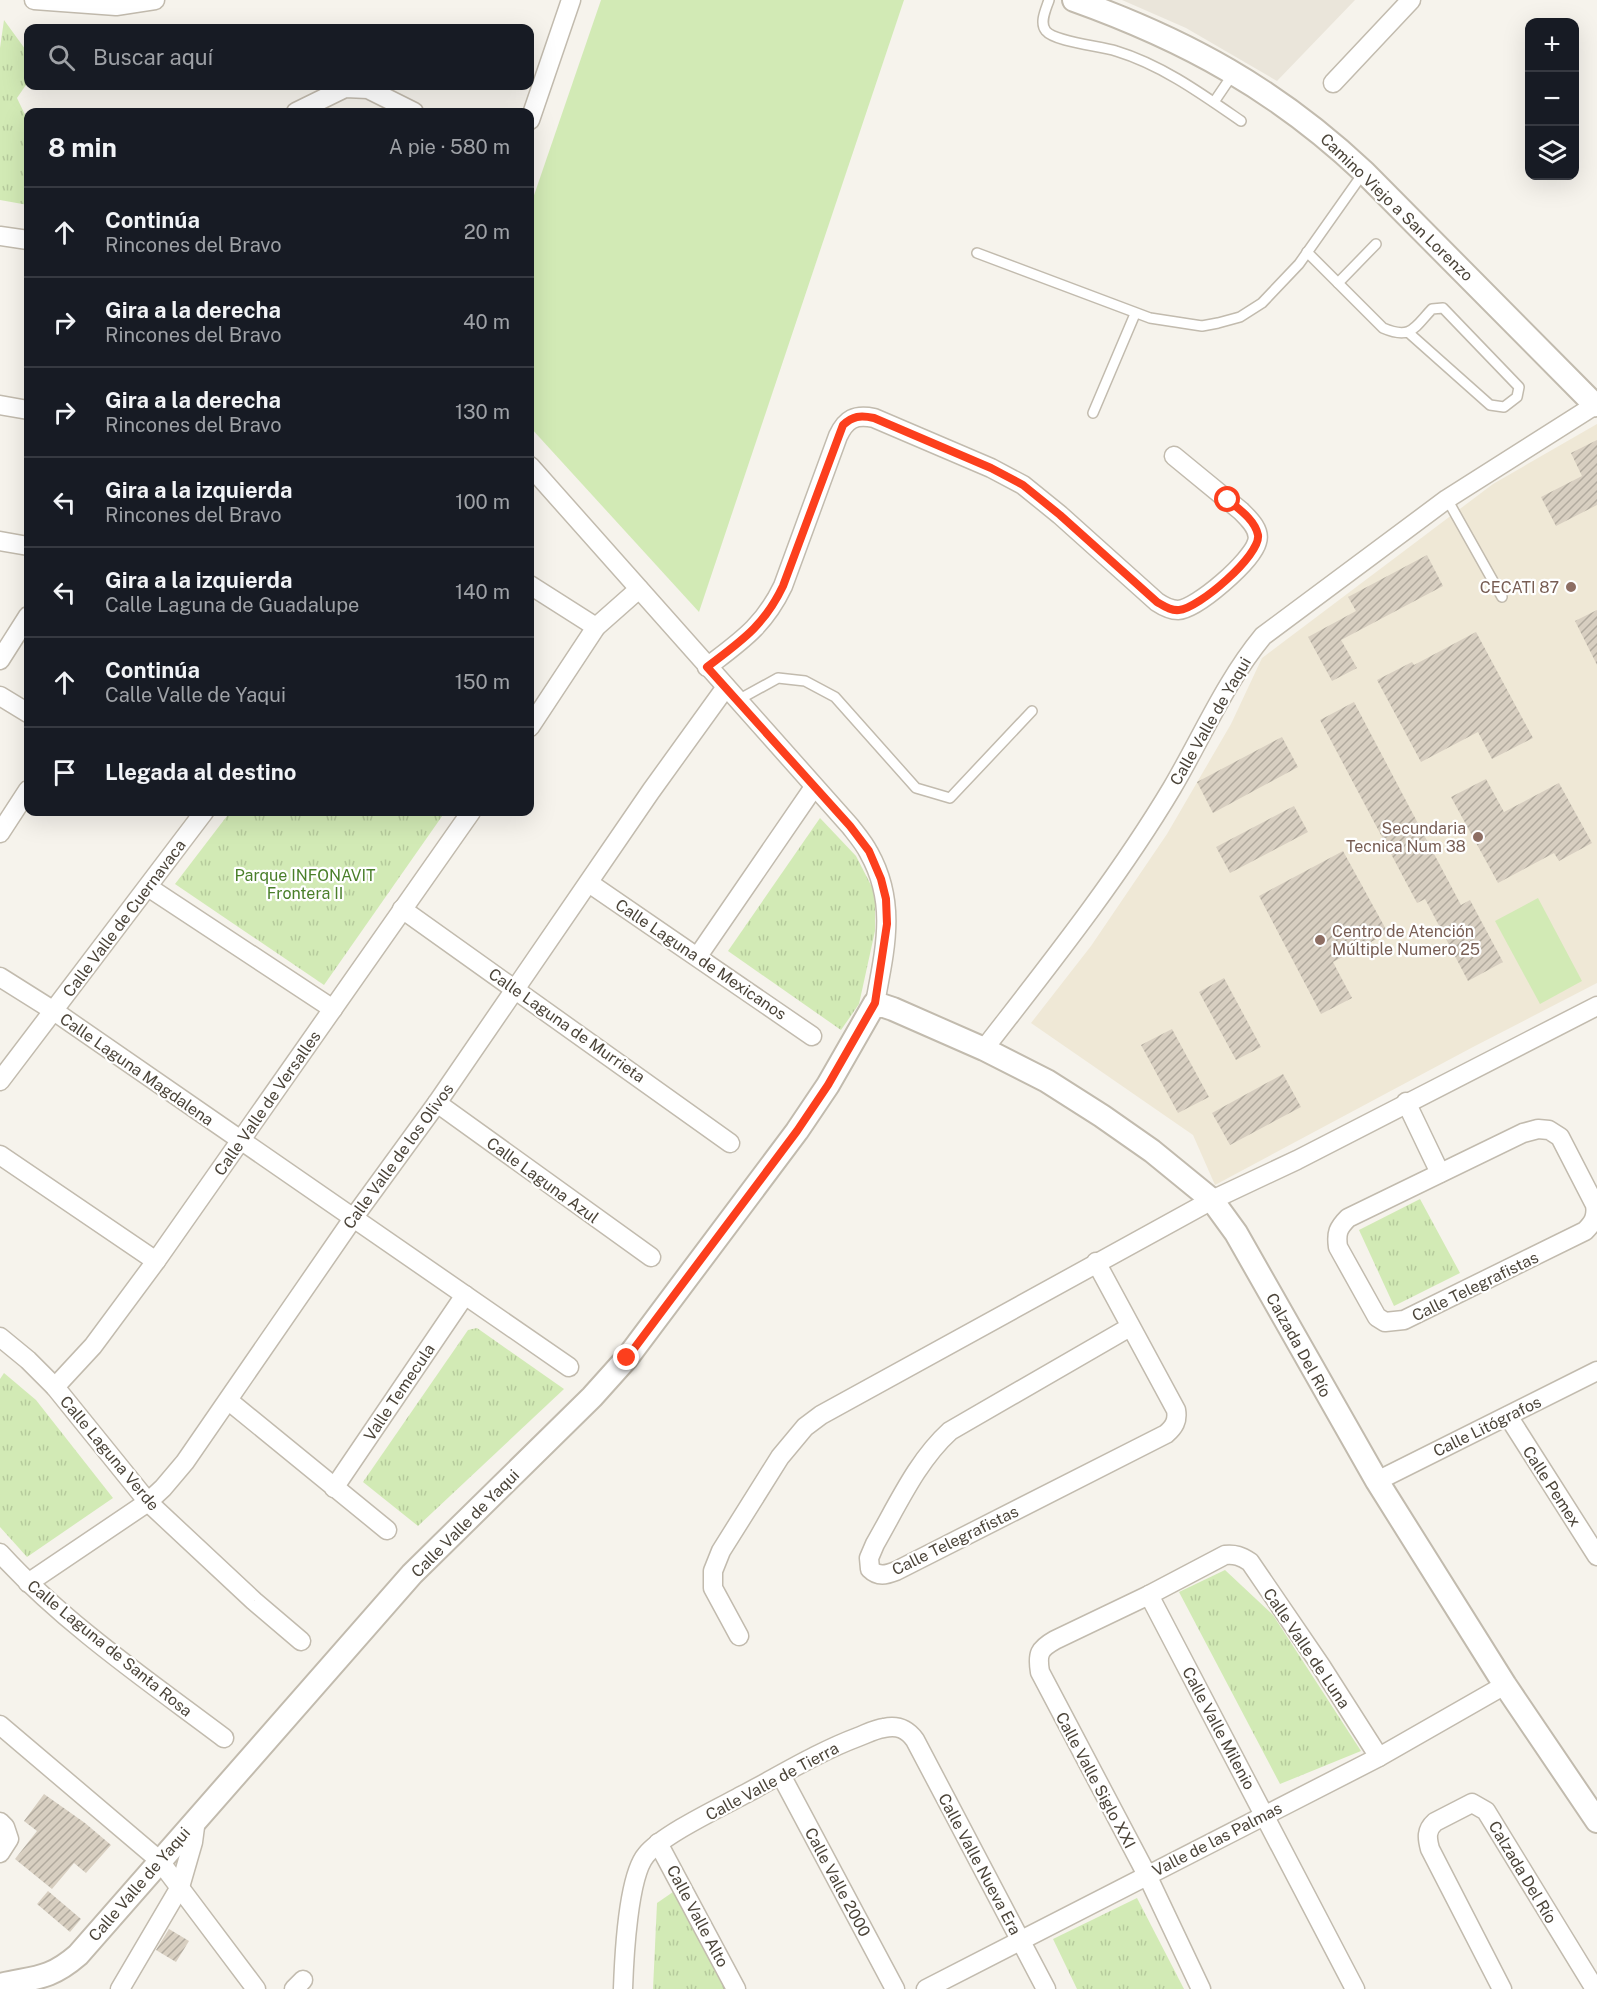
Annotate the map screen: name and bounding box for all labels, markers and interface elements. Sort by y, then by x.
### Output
map controls [1525,18,1579,180]
button: + [1525,18,1579,72]
search box [24,24,534,90]
icon: search [45,41,78,74]
text: Buscar aquí [93,44,213,70]
button: − [1525,72,1579,126]
button: layers [1525,126,1579,180]
street label: Camino Viejo a San Lorenzo [1316,129,1477,285]
text: 8 min [48,132,117,163]
text: A pie · 580 m [389,135,510,159]
text: Continúa [105,207,200,233]
icon: ahead [48,216,81,249]
text: 20 m [464,220,510,244]
text: Rincones del Bravo [105,233,282,257]
text: Gira a la derecha [105,297,281,323]
icon: right [48,306,81,339]
text: 40 m [463,310,510,334]
text: Rincones del Bravo [105,323,282,347]
text: Gira a la derecha [105,387,281,413]
icon: right [48,396,81,429]
text: 130 m [455,400,510,424]
text: Rincones del Bravo [105,413,282,437]
text: Gira a la izquierda [105,477,292,503]
icon: left [48,486,81,519]
route start [1214,486,1240,512]
text: 100 m [455,490,510,514]
text: Rincones del Bravo [105,503,282,527]
text: Gira a la izquierda [105,567,292,593]
icon: left [48,576,81,609]
place label: CECATI 87 [1480,578,1559,597]
text: 140 m [455,580,510,604]
marker: CECATI 87 [1564,580,1578,594]
text: Calle Laguna de Guadalupe [105,593,359,617]
street label: Calle Valle de Yaqui [1166,654,1255,789]
text: Continúa [105,657,200,683]
icon: ahead [48,666,81,699]
text: 150 m [455,670,510,694]
text: Calle Valle de Yaqui [105,683,286,707]
icon: arrive [48,756,81,789]
text: Llegada al destino [105,759,296,785]
place label: Secundaria Tecnica Num 38 [1346,819,1466,856]
marker: Secundaria Tecnica Num 38 [1471,830,1485,844]
street label: Calle Valle de Cuernavaca [59,836,190,1001]
park label: Parque INFONAVIT Frontera II [235,866,376,903]
street label: Calle Laguna de Mexicanos [612,895,790,1024]
place label: Centro de Atención Múltiple Numero 25 [1332,922,1480,959]
marker: Centro de Atención Múltiple Numero 25 [1313,933,1327,947]
street label: Calle Laguna de Murrieta [485,964,649,1087]
street label: Calle Laguna Magdalena [56,1009,217,1130]
street label: Calle Valle de Versalles [210,1027,325,1179]
street label: Calle Valle de los Olivos [339,1080,458,1233]
street label: Calle Laguna Azul [483,1133,603,1228]
street label: Calle Telegrafistas [1409,1248,1542,1325]
street label: Calzada Del Río [1262,1290,1335,1401]
street label: Valle Temecula [360,1340,439,1444]
route end [613,1344,639,1370]
street label: Calle Laguna Verde [56,1392,163,1515]
street label: Calle Litógrafos [1430,1392,1544,1461]
street label: Calle Pemex [1519,1442,1585,1530]
street label: Calle Valle de Yaqui [407,1465,523,1581]
street label: Calle Telegrafistas [889,1502,1022,1579]
street label: Calle Laguna de Santa Rosa [23,1576,196,1721]
street label: Calle Valle de Luna [1259,1585,1354,1712]
street label: Calle Valle Milenio [1178,1664,1259,1793]
street label: Calle Valle Siglo XXI [1052,1709,1139,1852]
street label: Calle Valle de Tierra [702,1738,842,1825]
street label: Calle Valle Nueva Era [934,1790,1025,1938]
street label: Valle de las Palmas [1149,1799,1285,1880]
street label: Calzada Del Río [1485,1818,1561,1927]
street label: Calle Valle de Yaqui [85,1823,194,1945]
street label: Calle Valle 2000 [801,1824,874,1940]
street label: Calle Valle Alto [663,1862,732,1970]

